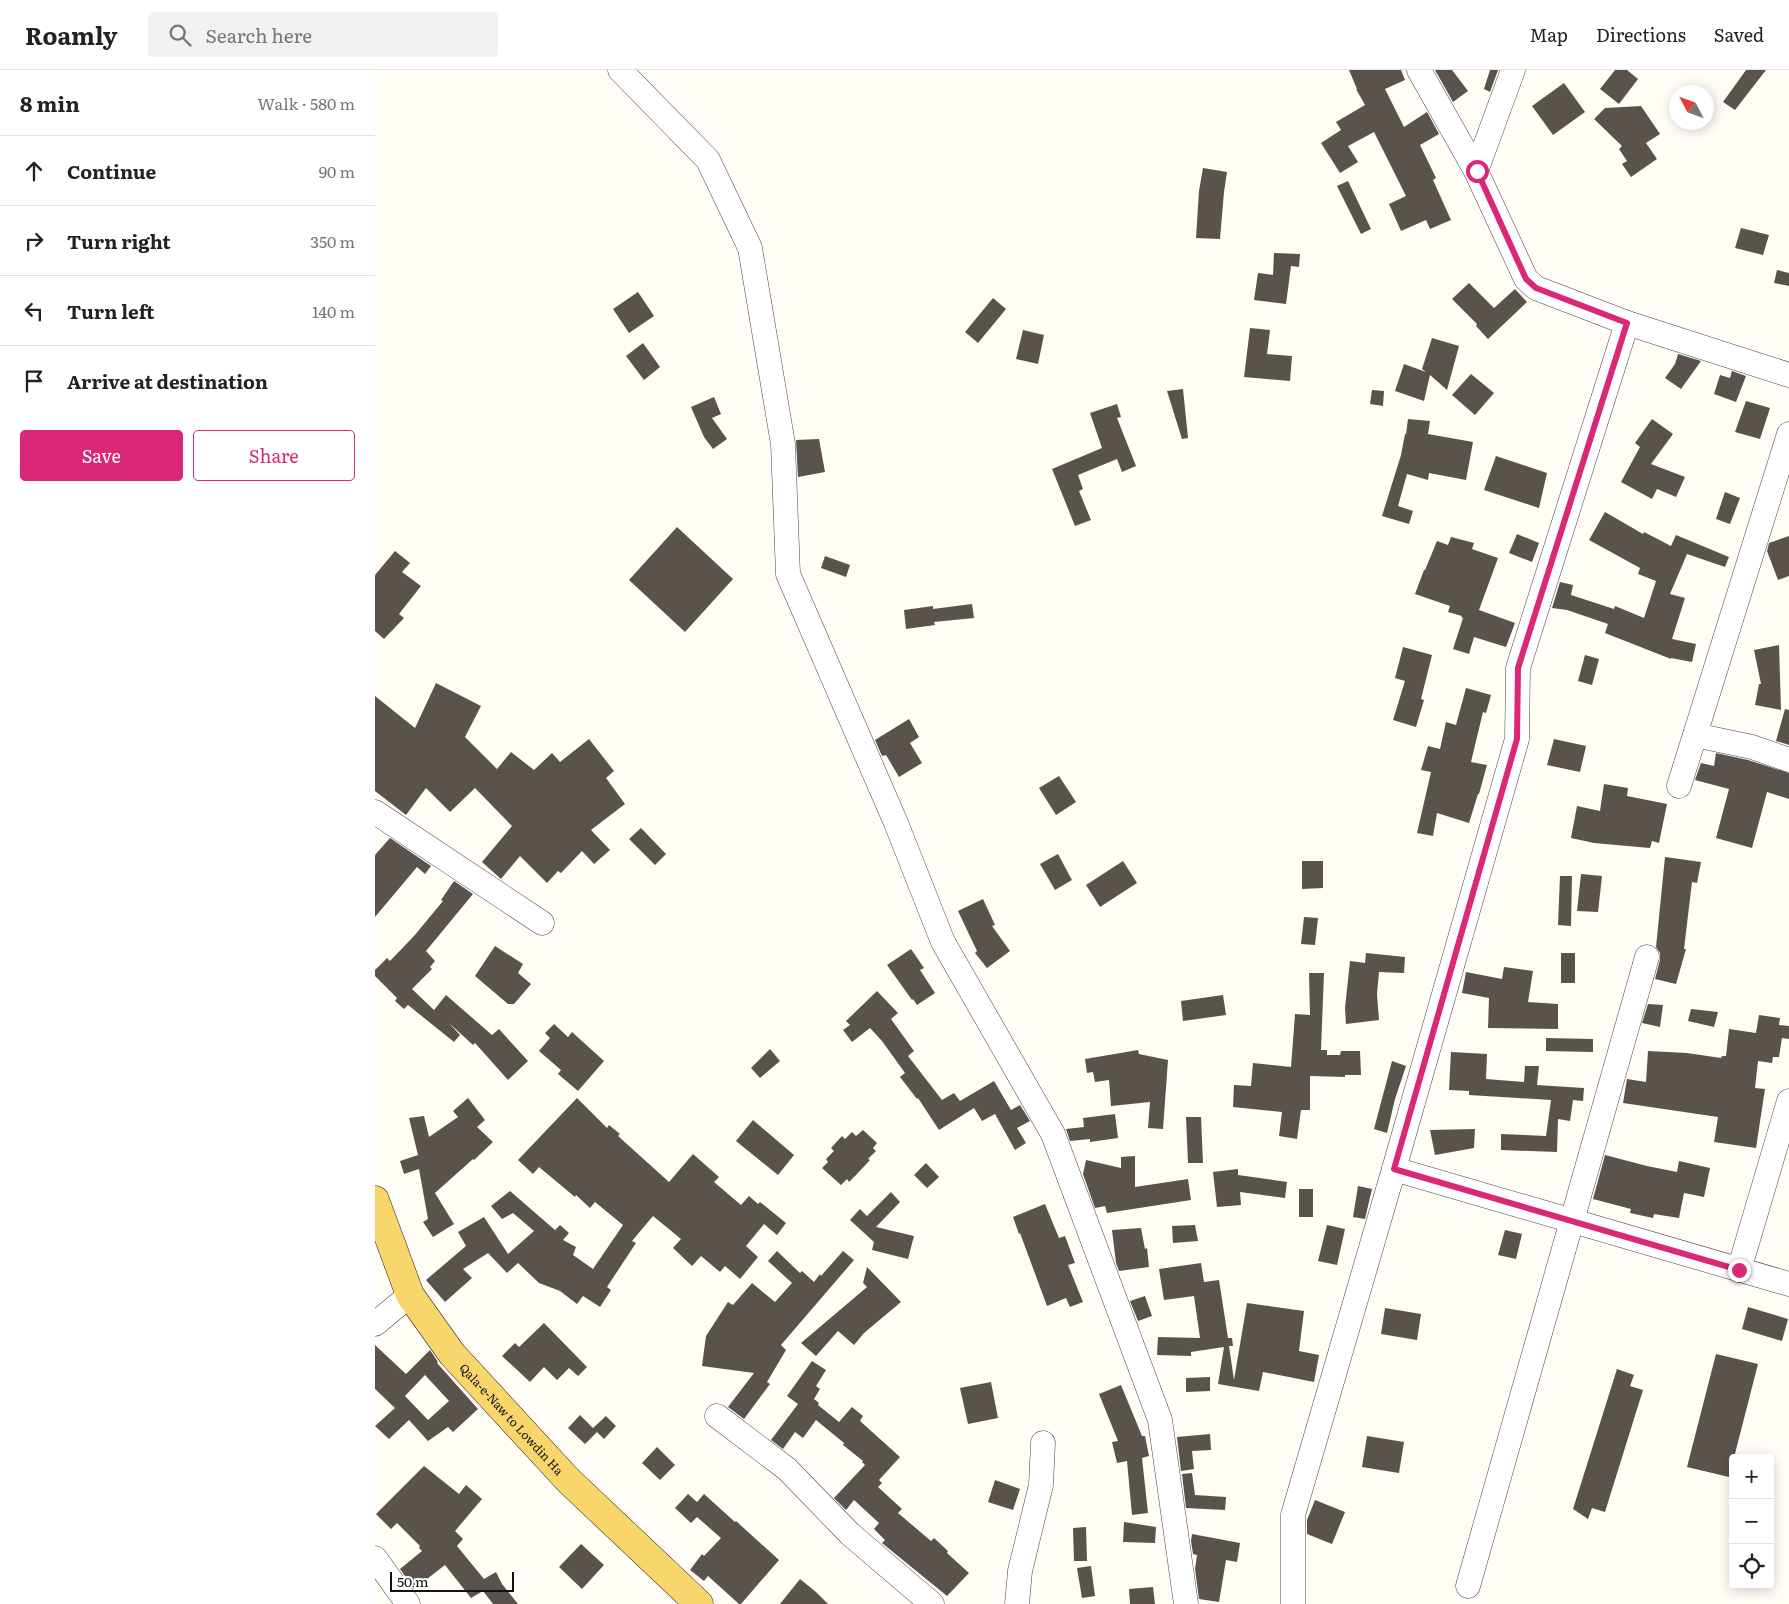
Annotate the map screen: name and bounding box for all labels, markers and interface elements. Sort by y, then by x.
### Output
search box [148,12,498,57]
text: Roamly [25,17,118,52]
icon: search [166,21,194,49]
text: Search here [206,21,312,49]
text: Map [1530,21,1568,48]
text: Directions [1596,21,1686,48]
text: Saved [1714,21,1764,48]
north arrow [1669,85,1714,130]
text: 8 min [20,87,80,118]
text: Walk · 580 m [257,91,355,115]
icon: ahead [20,157,48,185]
text: Continue [67,157,156,185]
text: 90 m [319,159,355,183]
route start [1466,160,1489,183]
icon: right [20,227,48,255]
text: Turn right [67,227,171,255]
text: 350 m [310,229,355,253]
icon: left [20,297,48,325]
text: Turn left [67,297,154,325]
text: 140 m [312,299,355,323]
icon: arrive [20,367,48,395]
text: Arrive at destination [67,367,268,395]
button: Save [20,430,183,481]
button: Share [193,430,355,481]
route end [1728,1259,1751,1282]
street label: Qala-e-Naw to Lowdin Ha [456,1359,568,1479]
map controls [1729,1454,1774,1589]
button: + [1729,1454,1774,1499]
button: − [1729,1499,1774,1544]
button: locate [1729,1544,1774,1589]
scale bar [390,1569,514,1592]
text: 50 m [397,1571,429,1591]

